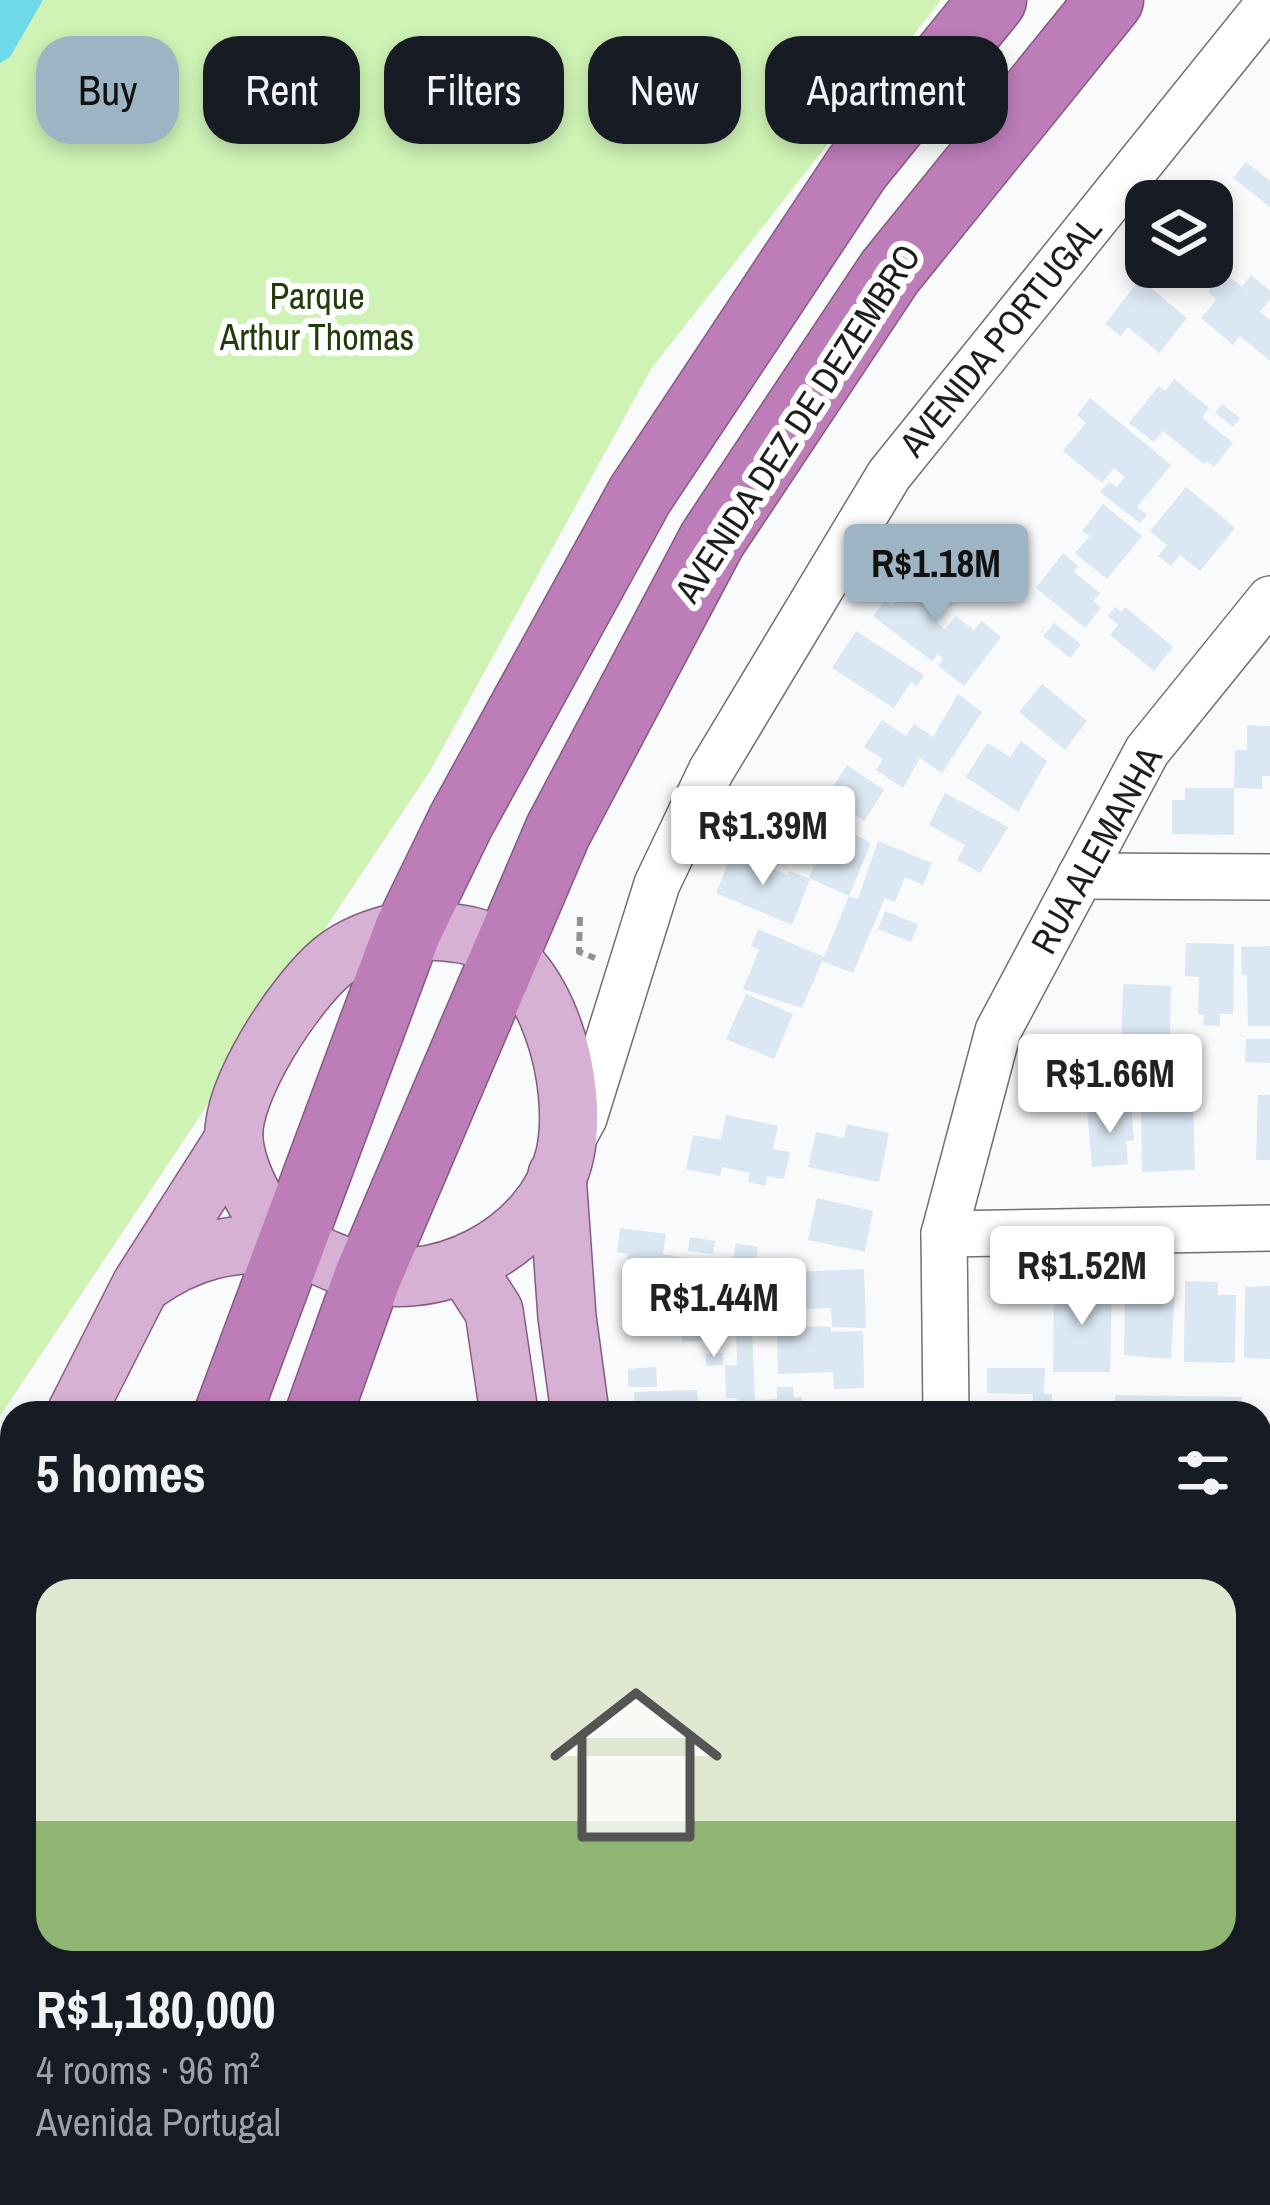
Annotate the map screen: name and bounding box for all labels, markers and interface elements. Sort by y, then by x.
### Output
chip: Buy [36,36,179,144]
chip: Rent [203,36,360,144]
chip: Filters [384,36,564,144]
chip: New [588,36,741,144]
chip: Apartment [765,36,1008,144]
map controls [1125,180,1233,288]
button: layers [1125,180,1233,288]
street label: AVENIDA PORTUGAL [888,206,1112,467]
street label: AVENIDA DEZ DE DEZEMBRO [663,235,931,612]
park label: Parque Arthur Thomas [219,272,414,361]
pin: R$1.18M [825,524,1047,626]
text: R$1.18M [871,537,1001,589]
street label: RUA ALEMANHA [1019,738,1173,962]
pin: R$1.39M [652,786,874,888]
text: R$1.39M [698,799,828,851]
pin: R$1.66M [999,1034,1221,1136]
text: R$1.66M [1045,1047,1175,1099]
pin: R$1.52M [971,1226,1193,1328]
text: R$1.52M [1017,1239,1147,1291]
pin: R$1.44M [603,1258,825,1360]
text: R$1.44M [649,1271,779,1323]
text: 5 homes [36,1439,206,1508]
icon: filters [1170,1440,1236,1506]
icon: home [528,1657,744,1873]
text: R$1,180,000 [36,1975,276,2044]
text: 4 rooms · 96 m² [36,2044,260,2096]
text: Avenida Portugal [36,2096,281,2148]

